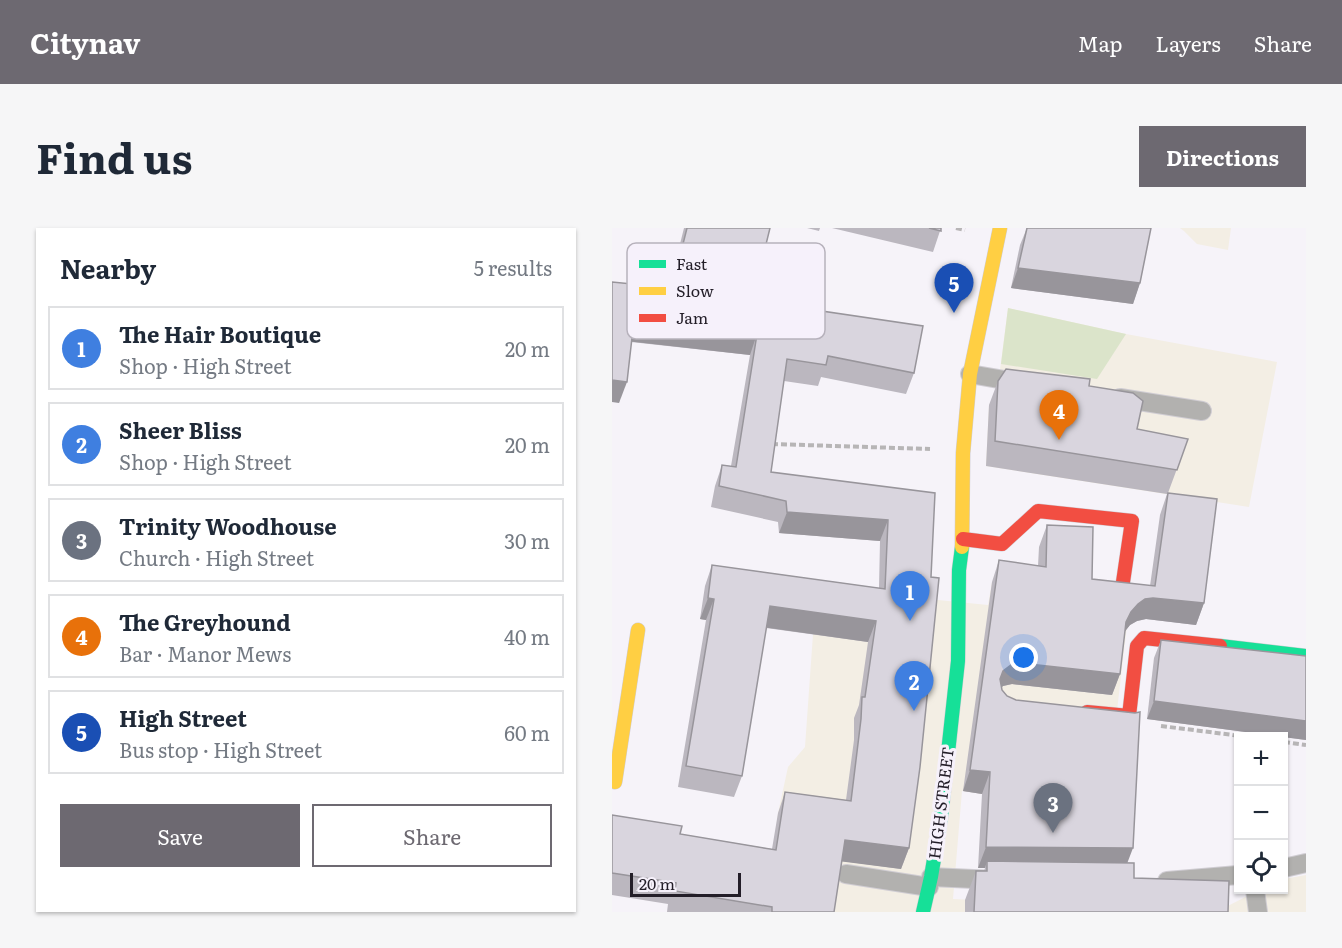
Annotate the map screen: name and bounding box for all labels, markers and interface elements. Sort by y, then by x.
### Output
text: Citynav [30,21,140,63]
text: Map [1078,27,1123,58]
text: Layers [1156,27,1221,58]
text: Share [1254,27,1312,58]
text: Find us [36,125,193,187]
button: Directions [1139,126,1306,187]
legend [627,243,825,339]
text: Nearby [60,248,156,287]
text: Fast [676,251,708,275]
text: 5 results [474,252,552,282]
pin: 5 [934,264,974,313]
text: Slow [676,278,714,302]
text: Jam [676,305,709,329]
text: The Hair Boutique [119,317,321,350]
text: 1 [77,333,86,363]
text: 20 m [505,333,550,363]
text: Shop · High Street [119,350,291,380]
pin: 4 [1040,390,1078,440]
text: Sheer Bliss [119,413,242,446]
text: 2 [76,429,87,459]
text: 20 m [505,429,550,459]
text: Shop · High Street [119,446,291,476]
text: Trinity Woodhouse [119,509,337,542]
text: 3 [76,525,87,555]
text: 30 m [504,525,550,555]
text: Church · High Street [119,542,314,572]
pin: 1 [890,572,930,621]
text: The Greyhound [119,605,291,638]
text: 4 [75,621,88,651]
text: 40 m [504,621,550,651]
text: Bar · Manor Mews [119,638,291,668]
your location [1009,643,1038,672]
pin: 2 [894,662,934,711]
text: High Street [119,701,247,734]
text: 5 [76,717,87,747]
text: 60 m [504,717,550,747]
map controls [1234,732,1288,894]
button: + [1234,732,1288,786]
text: Bus stop · High Street [119,734,322,764]
street label: HIGH STREET [921,745,959,860]
pin: 3 [1034,784,1072,833]
button: − [1234,786,1288,840]
button: Save [60,804,300,867]
button: Share [312,804,552,867]
button: locate [1234,840,1288,894]
scale bar [630,870,741,898]
text: 20 m [639,871,675,895]

